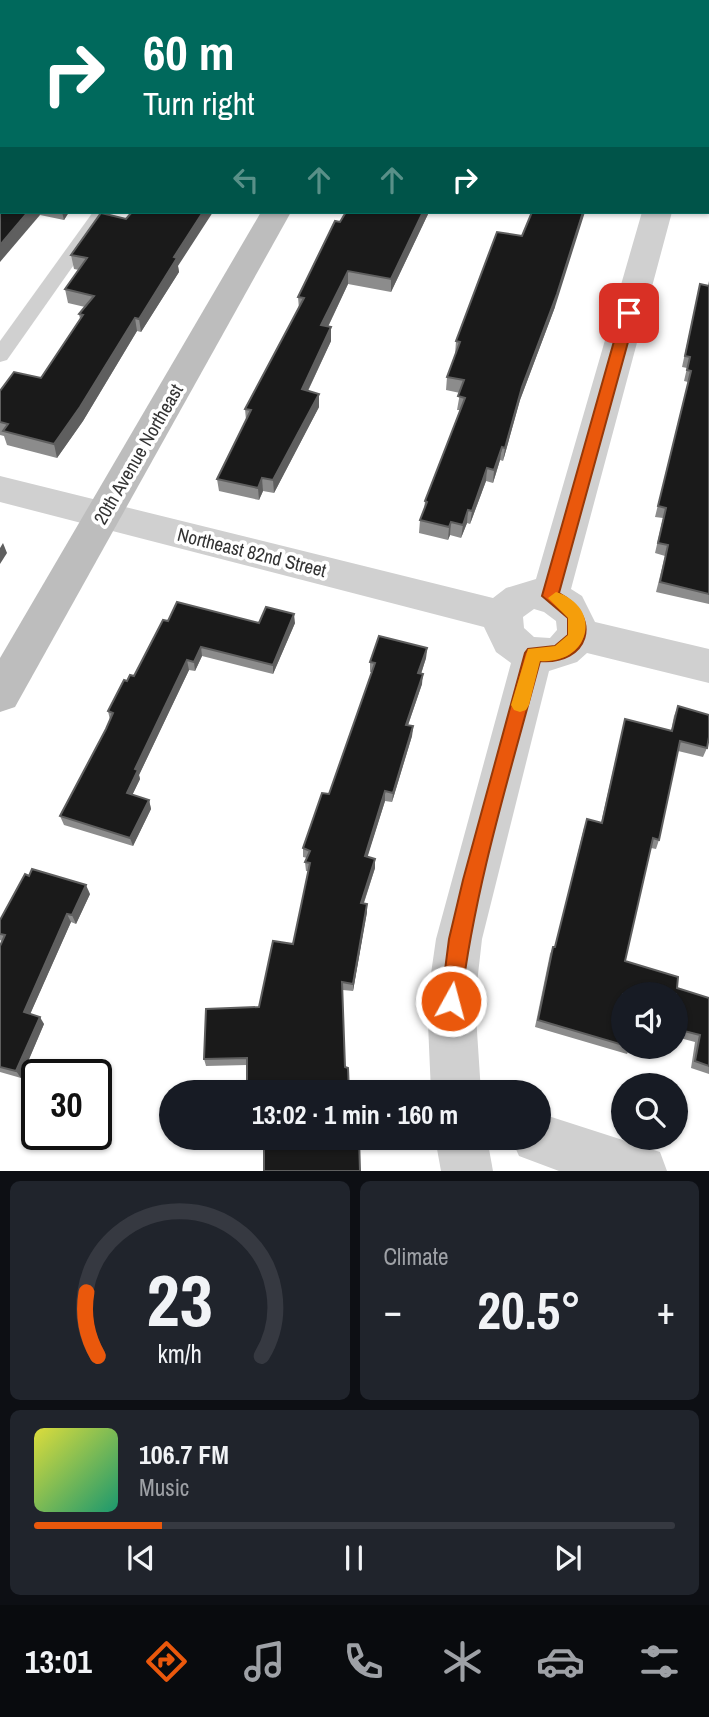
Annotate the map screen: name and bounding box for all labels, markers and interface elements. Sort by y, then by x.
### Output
text: 60 m [143,19,235,85]
icon: right [28,28,119,119]
text: Turn right [143,82,255,125]
icon: left [227,161,265,199]
icon: ahead [300,161,338,199]
icon: ahead [373,161,411,199]
icon: right [446,161,484,199]
pin [599,283,659,343]
icon: arrive [610,294,648,332]
street label: 20th Avenue Northeast [87,378,189,529]
street label: Northeast 82nd Street [175,521,330,583]
position arrow [414,964,488,1038]
map controls [611,982,688,1150]
button: sound [611,982,688,1059]
speed limit sign: 30 [21,1059,112,1150]
button: search [611,1073,688,1150]
text: 13:02 · 1 min · 160 m [252,1097,458,1132]
text: Climate [384,1241,448,1272]
text: 23 [147,1252,213,1350]
text: 20.5° [477,1275,581,1345]
text: − [384,1285,402,1336]
text: + [657,1285,675,1336]
text: km/h [158,1337,202,1371]
text: 106.7 FM [139,1437,229,1472]
text: Music [139,1472,189,1503]
icon: previous [122,1539,160,1577]
icon: pause [335,1539,373,1577]
icon: next [549,1539,587,1577]
icon: directions [142,1637,191,1686]
icon: music [240,1637,289,1686]
icon: phone [339,1637,388,1686]
icon: climate [438,1637,487,1686]
icon: car [536,1637,585,1686]
icon: filters [635,1637,684,1686]
text: 13:01 [25,1640,92,1683]

